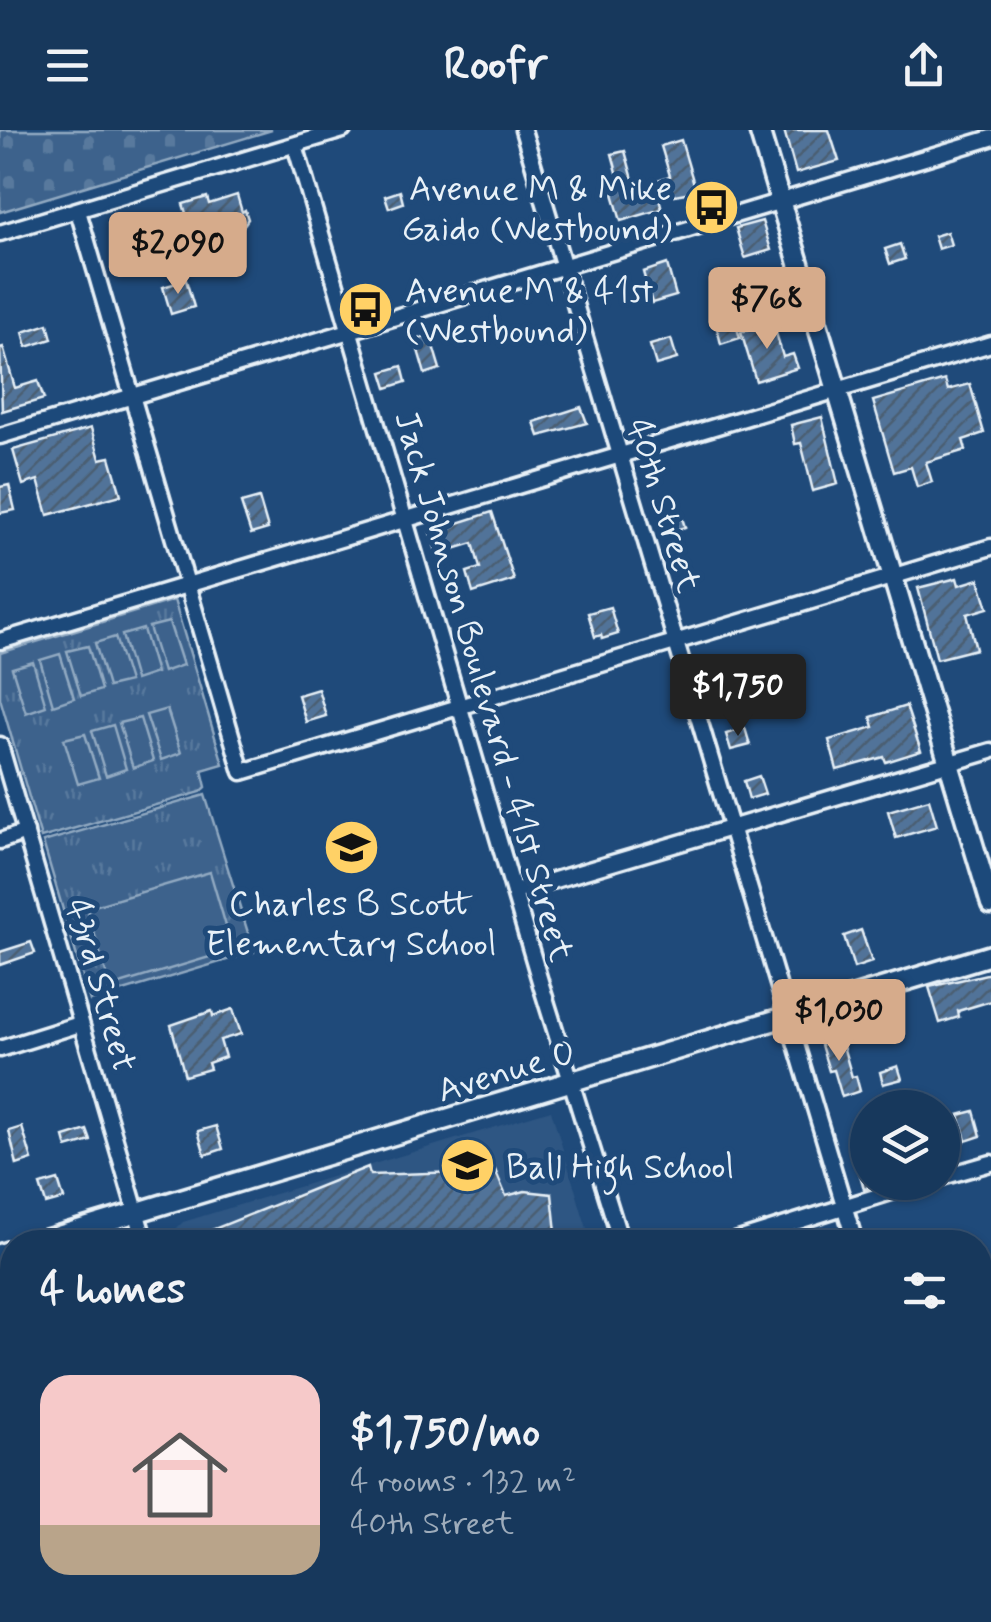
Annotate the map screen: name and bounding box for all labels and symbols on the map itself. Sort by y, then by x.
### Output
place label: Avenue M & Mike Gaido (Westbound) [401,167,672,253]
bus stop icon: Avenue M & Mike Gaido (Westbound) [681,178,741,238]
pin: $2,090 [97,212,259,297]
pin: $768 [708,267,826,352]
place label: Avenue M & 41st (Westbound) [405,269,653,355]
bus stop icon: Avenue M & 41st (Westbound) [336,280,396,340]
street label: Jack Johnson Boulevard - 41st Street [382,406,584,968]
street label: 40th Street [615,413,711,599]
pin: $1,750 [657,654,819,739]
school or university icon: Charles B Scott Elementary School [321,817,381,877]
place label: Charles B Scott Elementary School [206,882,496,968]
street label: 43rd Street [53,894,147,1078]
pin: $1,030 [758,979,920,1064]
street label: Avenue O [432,1029,581,1115]
school or university icon: Ball High School [437,1136,497,1196]
place label: Ball High School [506,1145,734,1195]

